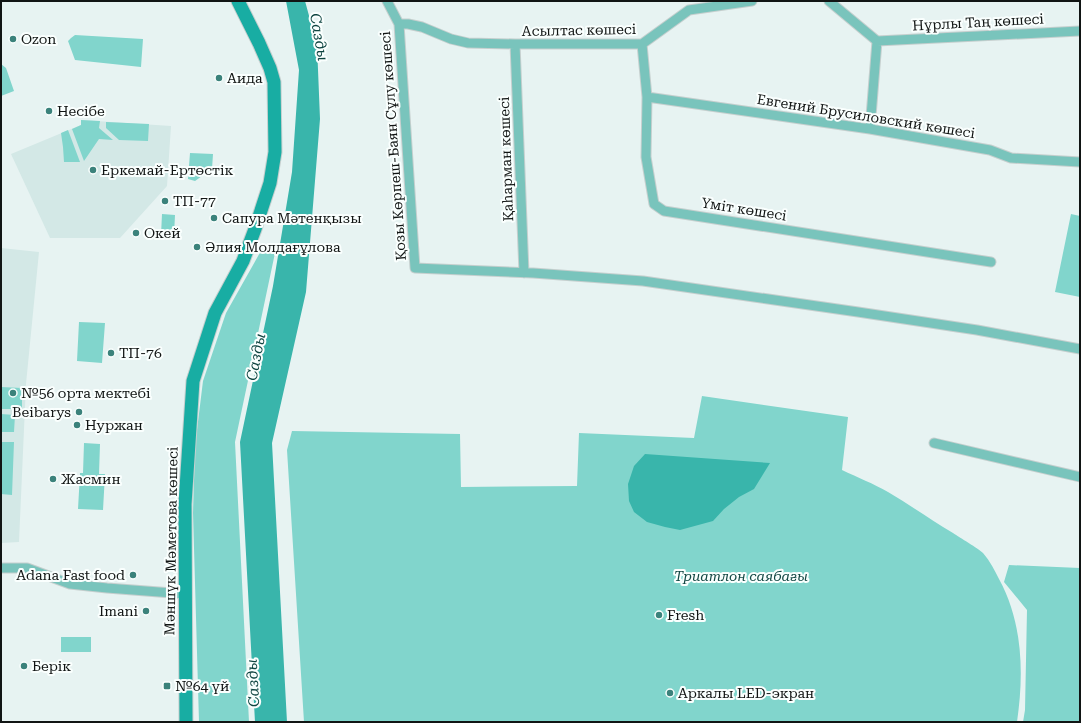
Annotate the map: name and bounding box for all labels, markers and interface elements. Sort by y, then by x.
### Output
street label: Нұрлы Таң көшесі [912,11,1045,33]
water label: Сазды [306,12,332,62]
street label: Асылтас көшесі [522,21,637,39]
street label: Қозы Көрпеш-Баян Сұлу көшесі [377,30,409,261]
place label: Ozon [21,31,56,47]
marker: Ozon [8,34,18,44]
place label: Аида [227,70,263,86]
marker: Аида [214,73,224,83]
street label: Евгений Брусиловский көшесі [756,91,977,141]
street label: Қаһарман көшесі [496,96,516,222]
place label: Несібе [57,103,105,119]
marker: Несібе [44,106,54,116]
place label: Еркемай-Ертөстік [101,162,233,178]
marker: Еркемай-Ертөстік [88,165,98,175]
place label: ТП-77 [173,193,216,209]
street label: Үміт көшесі [700,194,788,224]
marker: ТП-77 [160,196,170,206]
place label: Сапура Мәтенқызы [222,210,362,226]
marker: Сапура Мәтенқызы [209,213,219,223]
place label: Окей [144,225,181,241]
marker: Окей [131,228,141,238]
place label: Әлия Молдағұлова [205,239,341,255]
marker: Әлия Молдағұлова [192,242,202,252]
water label: Сазды [243,331,269,382]
place label: ТП-76 [119,345,162,361]
marker: ТП-76 [106,348,116,358]
place label: №56 орта мектебі [21,385,151,401]
marker: №56 орта мектебі [8,388,18,398]
place label: Beibarys [12,404,71,420]
marker: Beibarys [74,407,84,417]
place label: Нуржан [85,417,143,433]
marker: Нуржан [72,420,82,430]
street label: Мәншүк Мәметова көшесі [161,446,181,636]
place label: Жасмин [61,471,121,487]
marker: Жасмин [48,474,58,484]
place label: Adana Fast food [16,567,125,583]
park label: Триатлон саябағы [674,568,808,584]
marker: Adana Fast food [128,570,138,580]
place label: Imani [99,603,139,619]
marker: Imani [141,606,151,616]
place label: Fresh [667,607,704,623]
marker: Fresh [654,610,664,620]
place label: Берік [32,658,71,674]
water label: Сазды [243,658,263,707]
marker: Берік [19,661,29,671]
place label: №64 үй [175,678,229,694]
marker: №64 үй [162,681,172,691]
place label: Аркалы LED-экран [678,685,814,701]
marker: Аркалы LED-экран [665,688,675,698]

